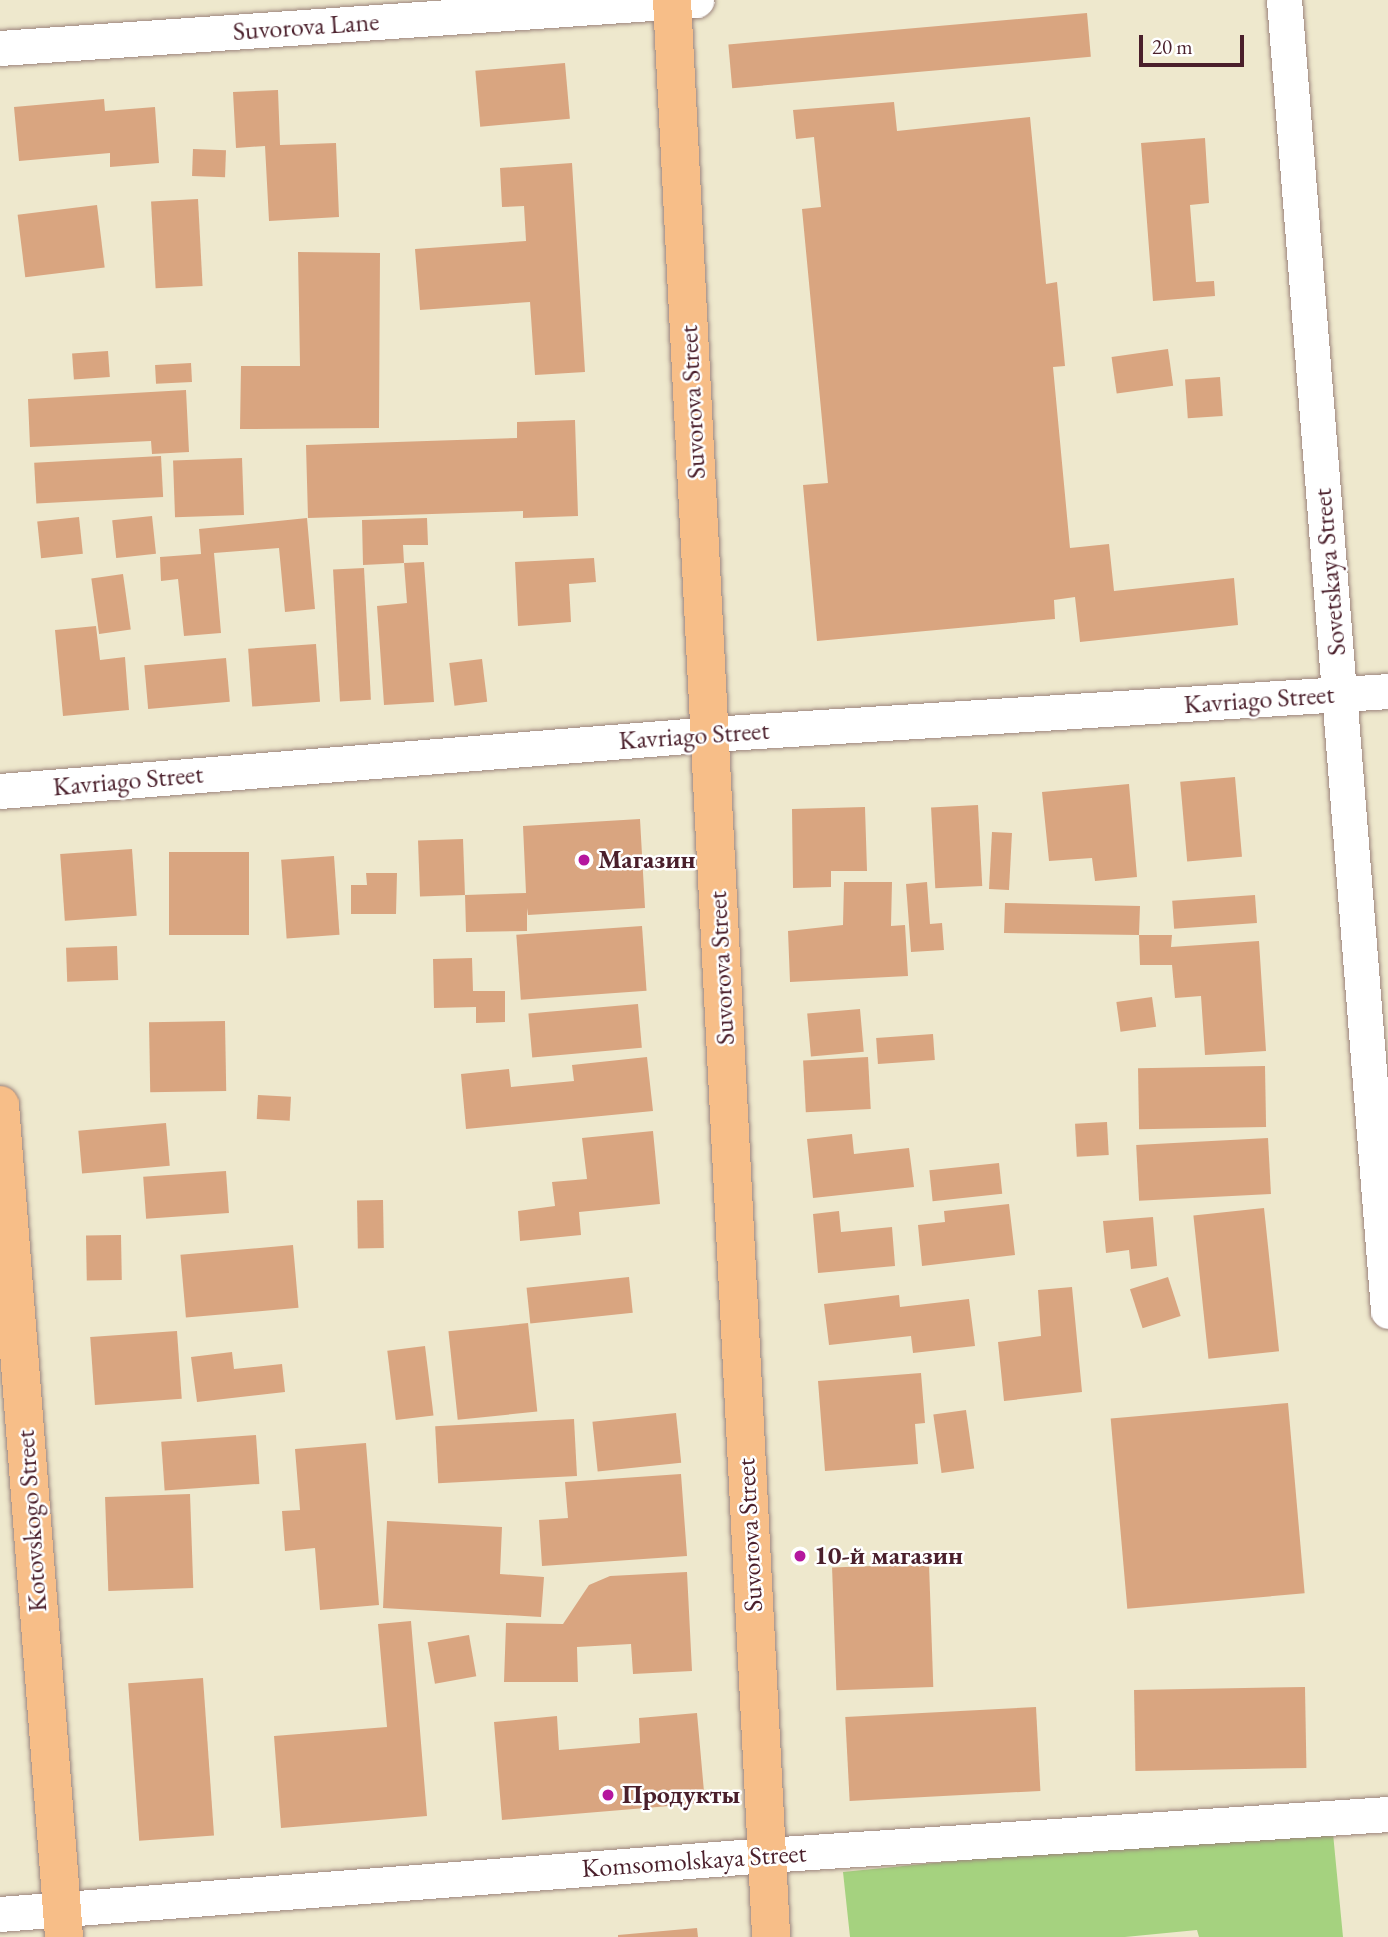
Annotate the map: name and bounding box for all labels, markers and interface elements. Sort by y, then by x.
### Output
street label: Suvorova Lane [232,6,380,48]
scale bar [1143,21,1248,65]
text: 20 m [1152,33,1193,60]
street label: Suvorova Street [673,324,713,480]
street label: Sovetskaya Street [1307,487,1353,657]
street label: Kavriago Street [1183,679,1335,721]
street label: Kavriago Street [618,715,770,757]
street label: Kavriago Street [51,759,205,803]
place label: Магазин [598,844,696,876]
marker: Магазин [576,852,592,868]
street label: Suvorova Street [702,890,742,1046]
street label: Kotovskogo Street [10,1429,54,1613]
street label: Suvorova Street [730,1457,770,1613]
place label: 10-й магазин [814,1540,963,1572]
marker: 10-й магазин [792,1548,808,1564]
place label: Продукты [622,1779,740,1811]
marker: Продукты [600,1787,616,1803]
street label: Komsomolskaya Street [580,1838,808,1884]

